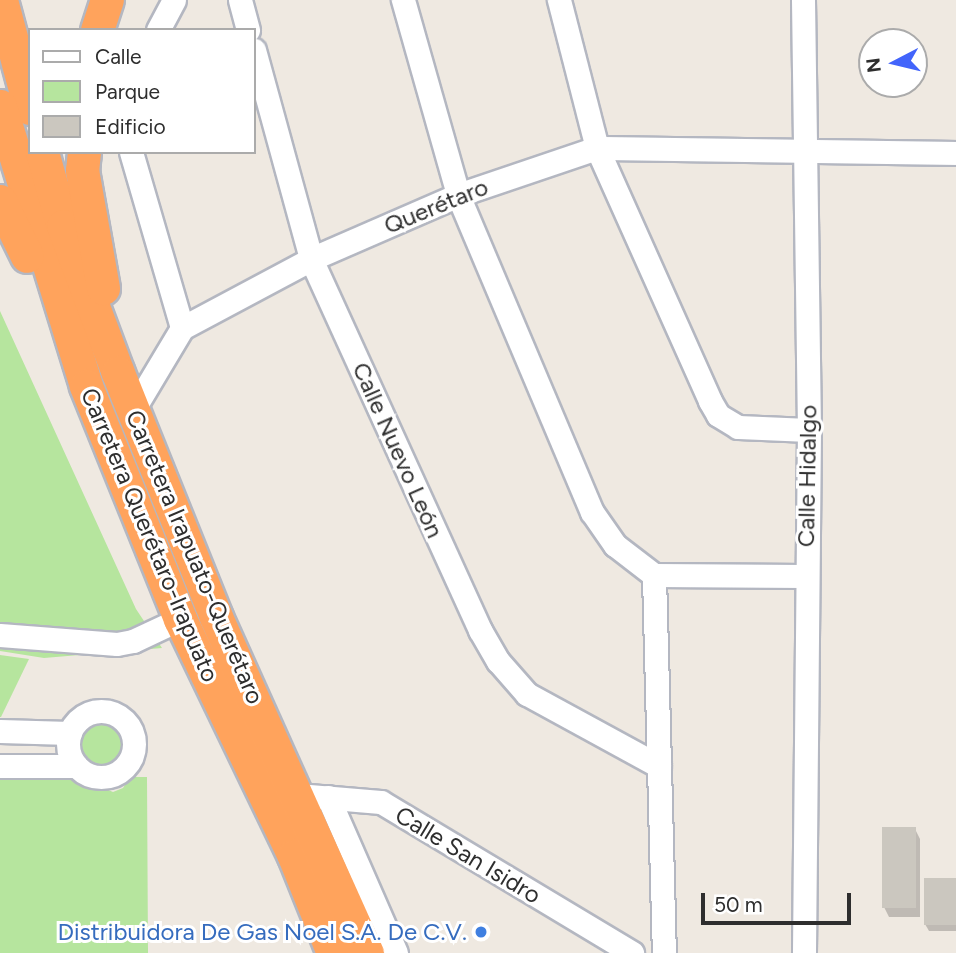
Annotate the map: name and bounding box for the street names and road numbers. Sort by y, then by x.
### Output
street label: Querétaro [380,172,492,240]
street label: Calle Nuevo León [346,358,450,542]
street label: Carretera Querétaro-Irapuato [75,384,225,686]
street label: Calle Hidalgo [791,405,823,547]
street label: Carretera Irapuato-Querétaro [120,406,270,708]
street label: Calle San Isidro [390,800,546,910]

